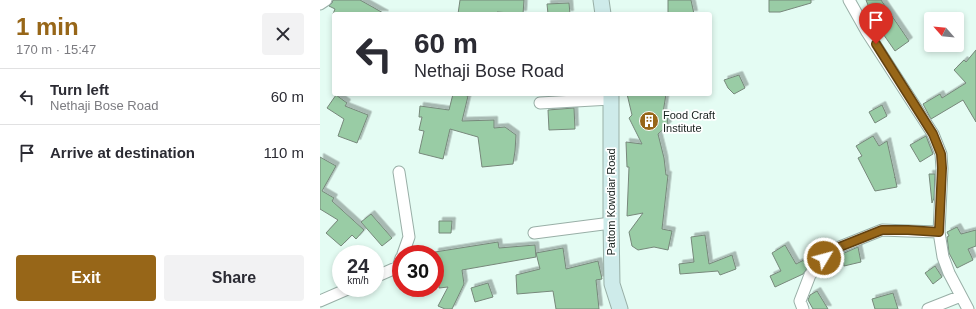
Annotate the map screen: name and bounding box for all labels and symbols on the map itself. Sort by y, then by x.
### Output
pin [859,3,893,44]
north arrow [924,12,964,52]
place label: Food Craft Institute [663,109,715,134]
building icon: Food Craft Institute [638,110,660,132]
street label: Pattom Kowdiar Road [605,149,617,256]
position arrow [803,237,845,279]
speed limit sign: 30 [392,245,444,297]

